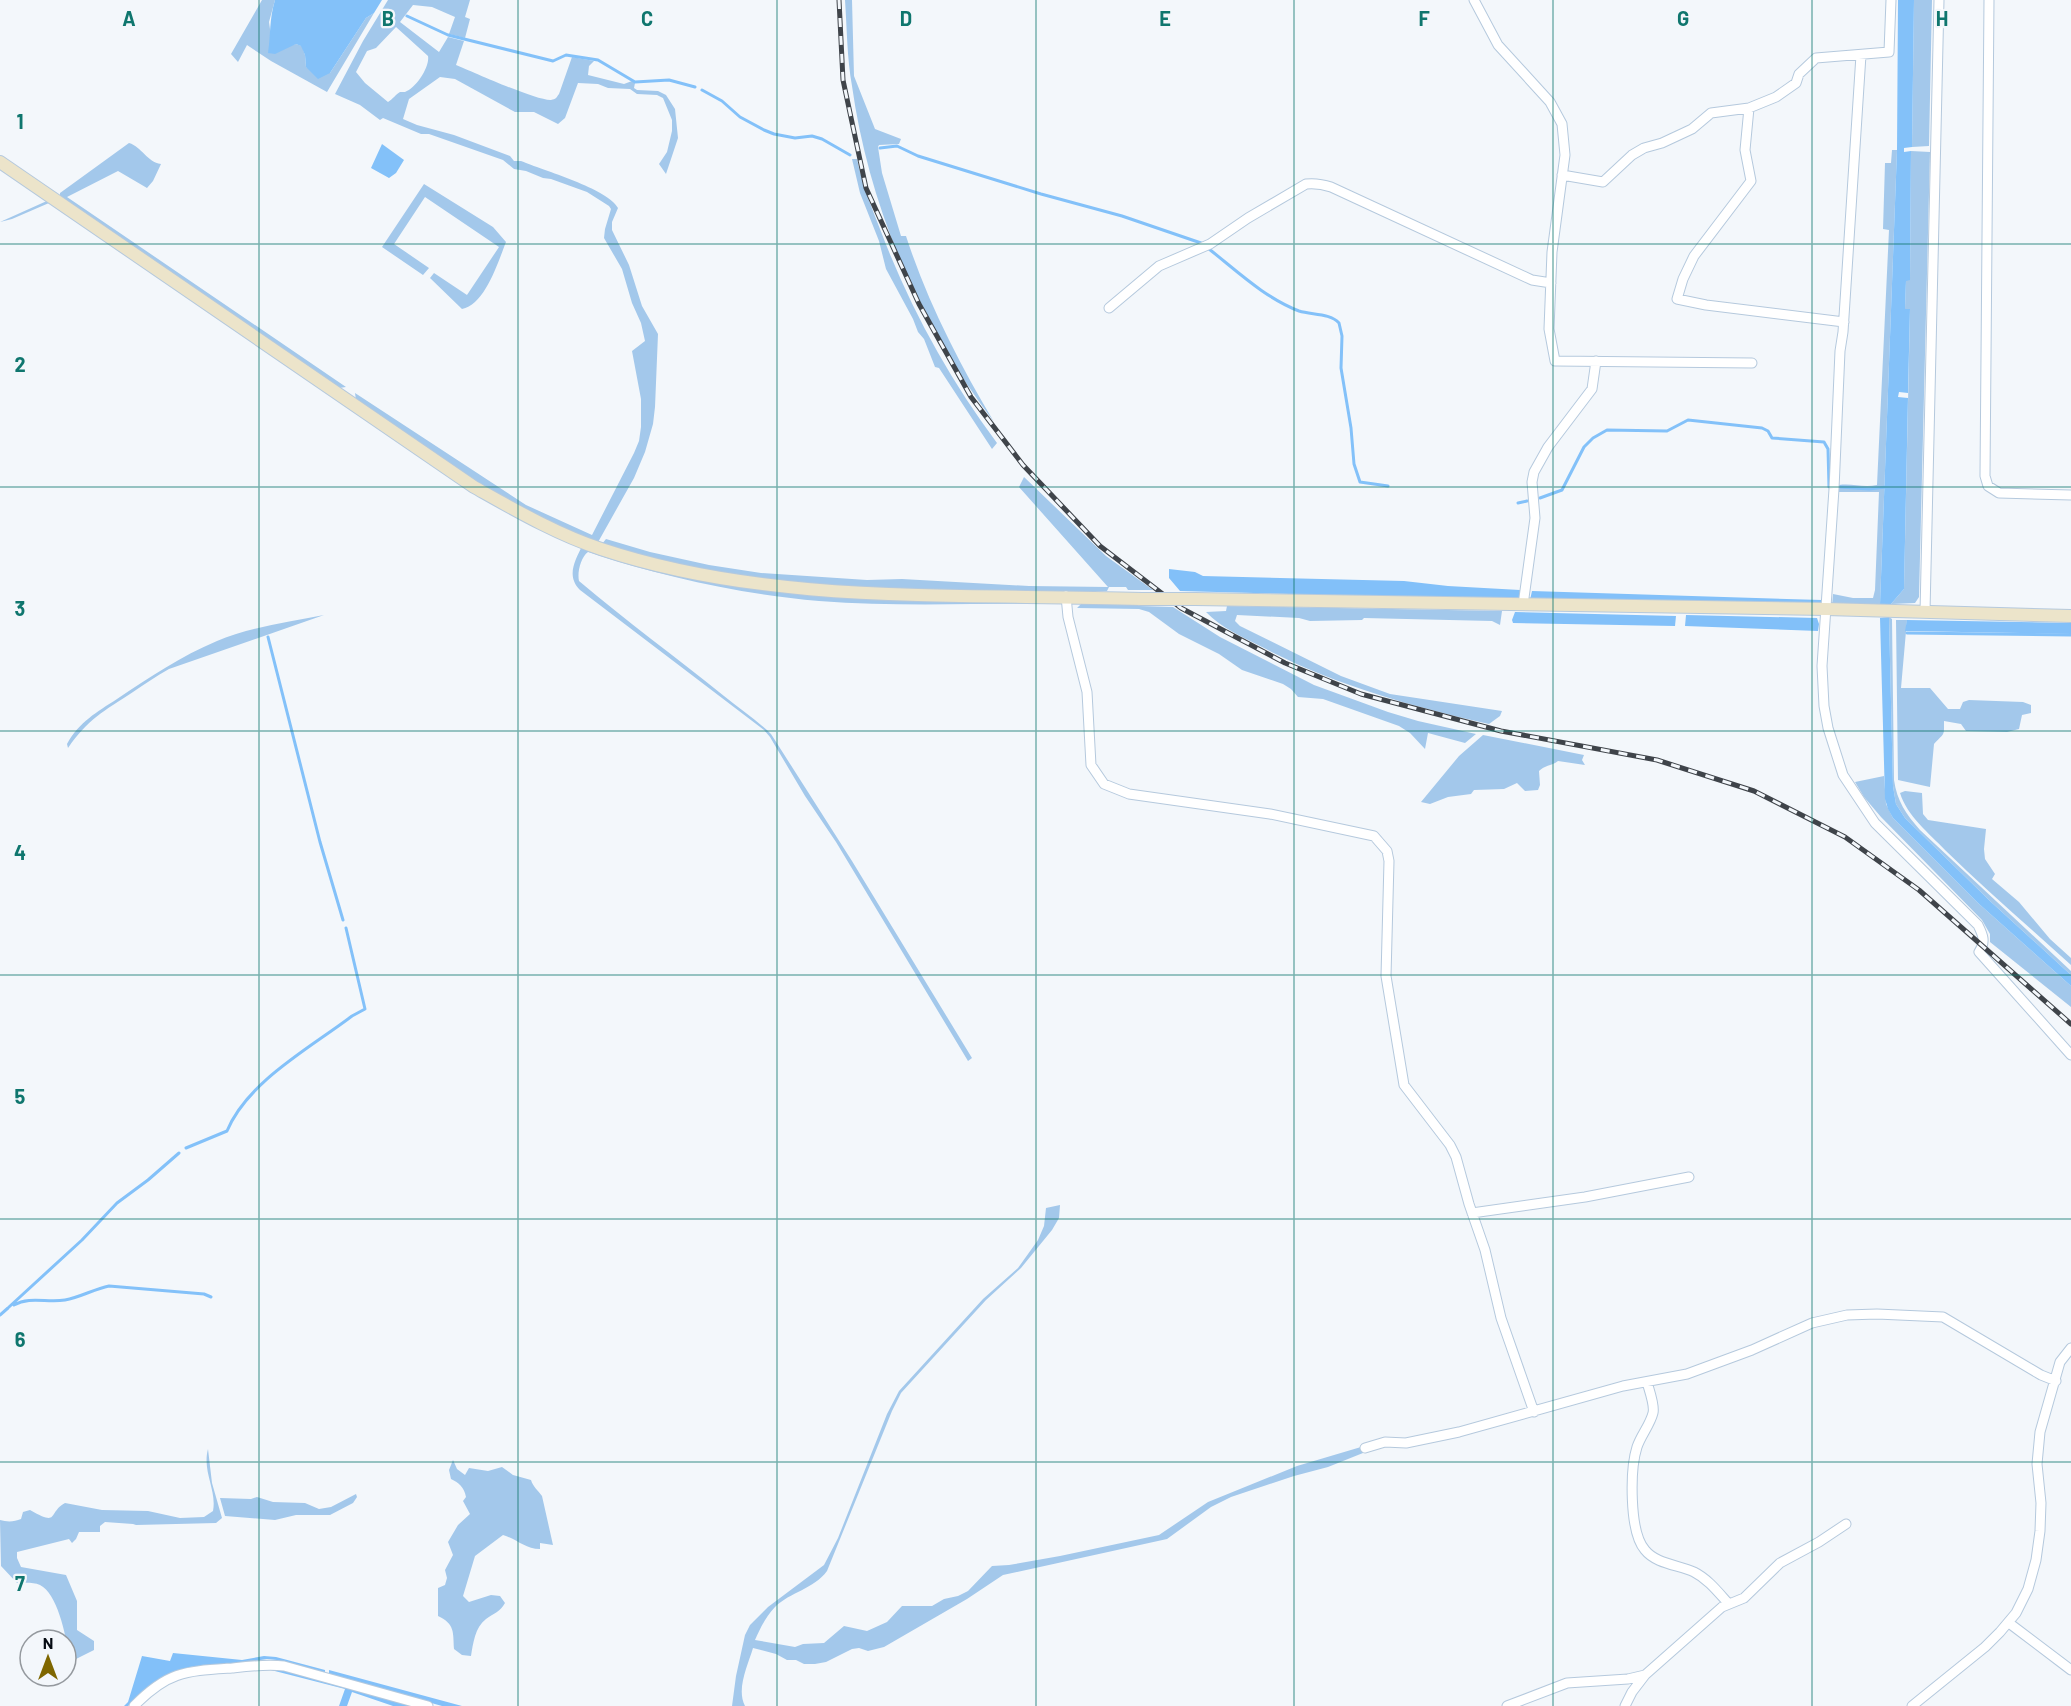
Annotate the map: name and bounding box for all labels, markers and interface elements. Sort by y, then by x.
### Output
text: A [122,6,136,30]
text: B [382,6,394,30]
text: C [641,6,653,30]
text: D [900,6,912,30]
text: E [1159,6,1171,30]
text: F [1418,6,1430,30]
text: G [1677,6,1689,30]
text: H [1936,6,1948,30]
text: 1 [16,109,24,133]
text: 2 [14,352,26,376]
text: 3 [15,596,25,620]
text: 4 [14,840,26,864]
text: 5 [15,1084,26,1108]
text: 6 [15,1327,26,1351]
text: 7 [15,1571,25,1595]
north arrow [18,1628,78,1688]
text: N [43,1633,53,1652]

